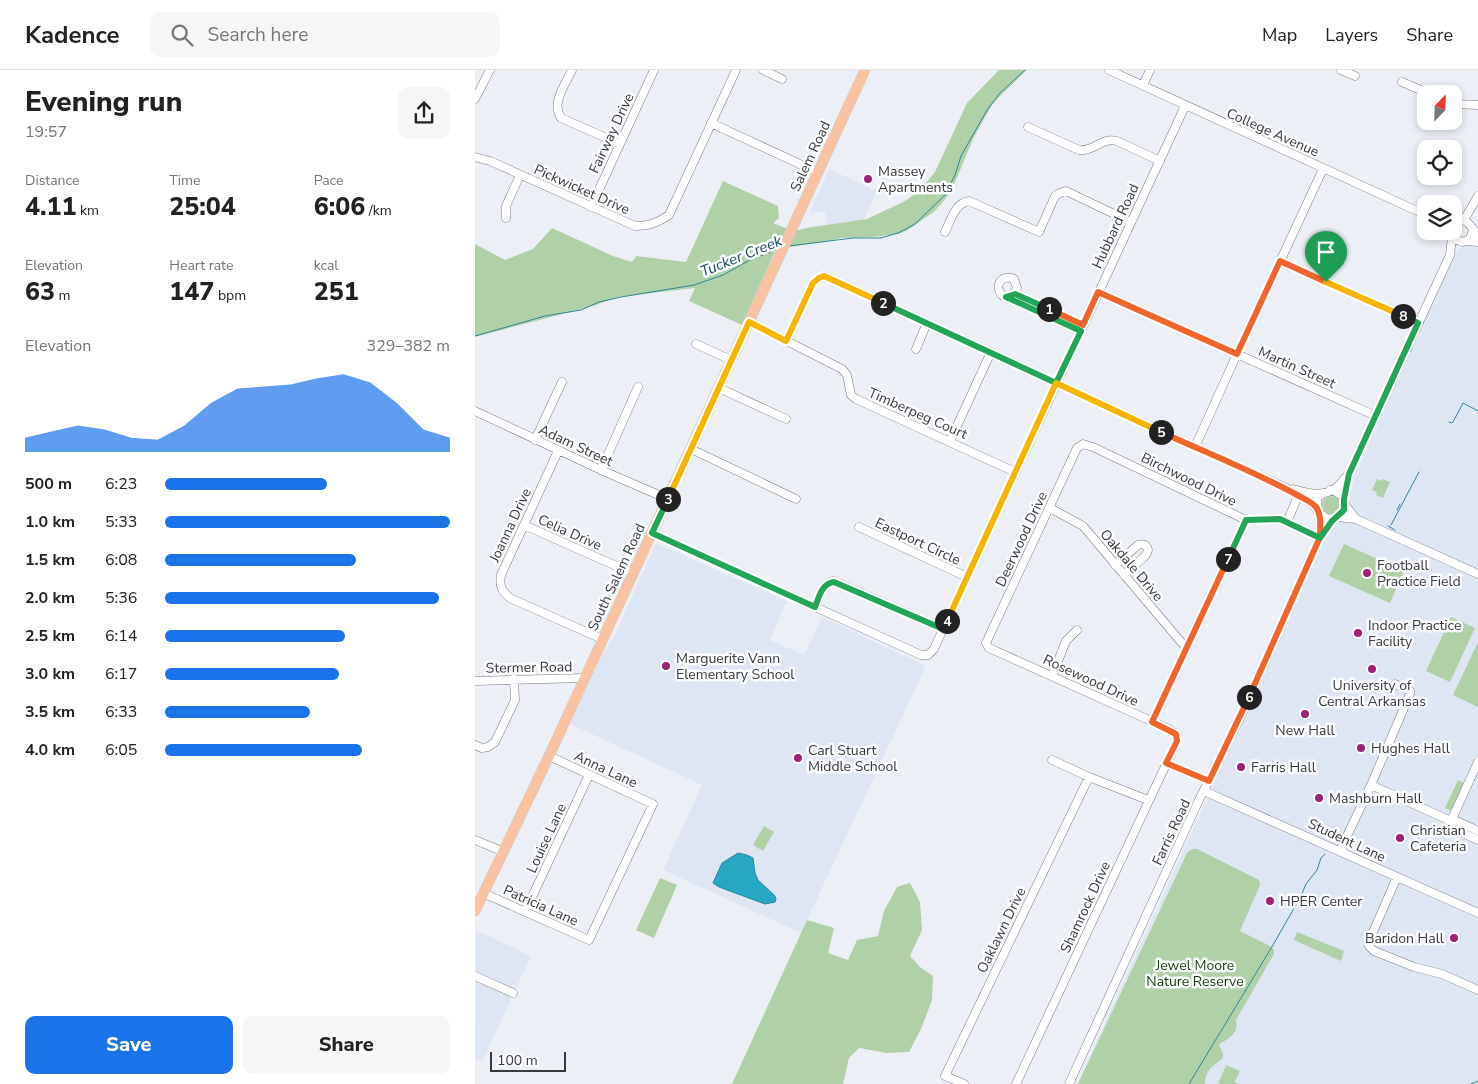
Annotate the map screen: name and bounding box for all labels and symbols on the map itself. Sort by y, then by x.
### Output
north arrow [1417,85,1463,130]
street label: Fairway Drive [585,90,638,176]
street label: College Avenue [1224,104,1322,161]
street label: Salem Road [786,118,835,195]
street label: Pickwicket Drive [531,160,633,219]
place label: Massey Apartments [878,162,953,197]
marker: Massey Apartments [862,173,874,185]
street label: Hubbard Road [1088,181,1143,272]
water label: Tucker Creek [697,230,785,282]
pin [1305,231,1347,282]
pin: 2 [871,290,895,316]
pin: 1 [1037,296,1061,322]
pin: 8 [1391,304,1415,328]
street label: Martin Street [1255,342,1339,393]
street label: Timberpeg Court [865,383,970,444]
street label: Adam Street [536,420,616,471]
pin: 5 [1149,420,1173,444]
street label: Birchwood Drive [1138,448,1240,511]
street label: Joanna Drive [485,485,536,566]
pin: 3 [655,486,681,512]
street label: Deerwood Drive [991,489,1052,590]
street label: Celia Drive [535,510,605,555]
street label: Eastport Circle [872,513,964,570]
street label: South Salem Road [583,520,650,634]
street label: Oakdale Drive [1096,525,1167,605]
pin: 7 [1215,546,1241,572]
place label: Football Practice Field [1377,556,1461,591]
marker: Football Practice Field [1361,567,1373,579]
pin: 4 [935,608,959,634]
place label: Indoor Practice Facility [1368,616,1461,651]
marker: Indoor Practice Facility [1352,627,1364,639]
place label: Marguerite Vann Elementary School [676,649,795,684]
street label: Rosewood Drive [1040,650,1142,711]
street label: Stermer Road [486,657,572,678]
marker: Marguerite Vann Elementary School [660,660,672,672]
marker: University of Central Arkansas [1366,663,1378,675]
place label: University of Central Arkansas [1318,676,1426,711]
pin: 6 [1237,684,1261,710]
marker: New Hall [1299,708,1311,720]
place label: New Hall [1275,721,1336,740]
place label: Hughes Hall [1371,739,1451,758]
place label: Carl Stuart Middle School [808,741,898,776]
marker: Hughes Hall [1355,742,1367,754]
street label: Anna Lane [571,747,640,792]
marker: Carl Stuart Middle School [792,752,804,764]
place label: Farris Hall [1251,758,1317,777]
marker: Farris Hall [1235,761,1247,773]
place label: Mashburn Hall [1329,789,1423,808]
marker: Mashburn Hall [1313,792,1325,804]
street label: Farris Road [1148,796,1195,868]
street label: Louise Lane [522,800,571,876]
street label: Student Lane [1305,814,1389,867]
place label: Christian Cafeteria [1410,821,1466,856]
marker: Christian Cafeteria [1394,832,1406,844]
street label: Shamrock Drive [1056,858,1115,956]
street label: Patricia Lane [500,880,581,930]
street label: Oaklawn Drive [972,884,1030,976]
place label: HPER Center [1280,892,1362,911]
marker: HPER Center [1264,895,1276,907]
place label: Baridon Hall [1365,929,1445,948]
marker: Baridon Hall [1448,932,1460,944]
park label: Jewel Moore Nature Reserve [1146,956,1244,991]
scale bar [490,1049,566,1072]

